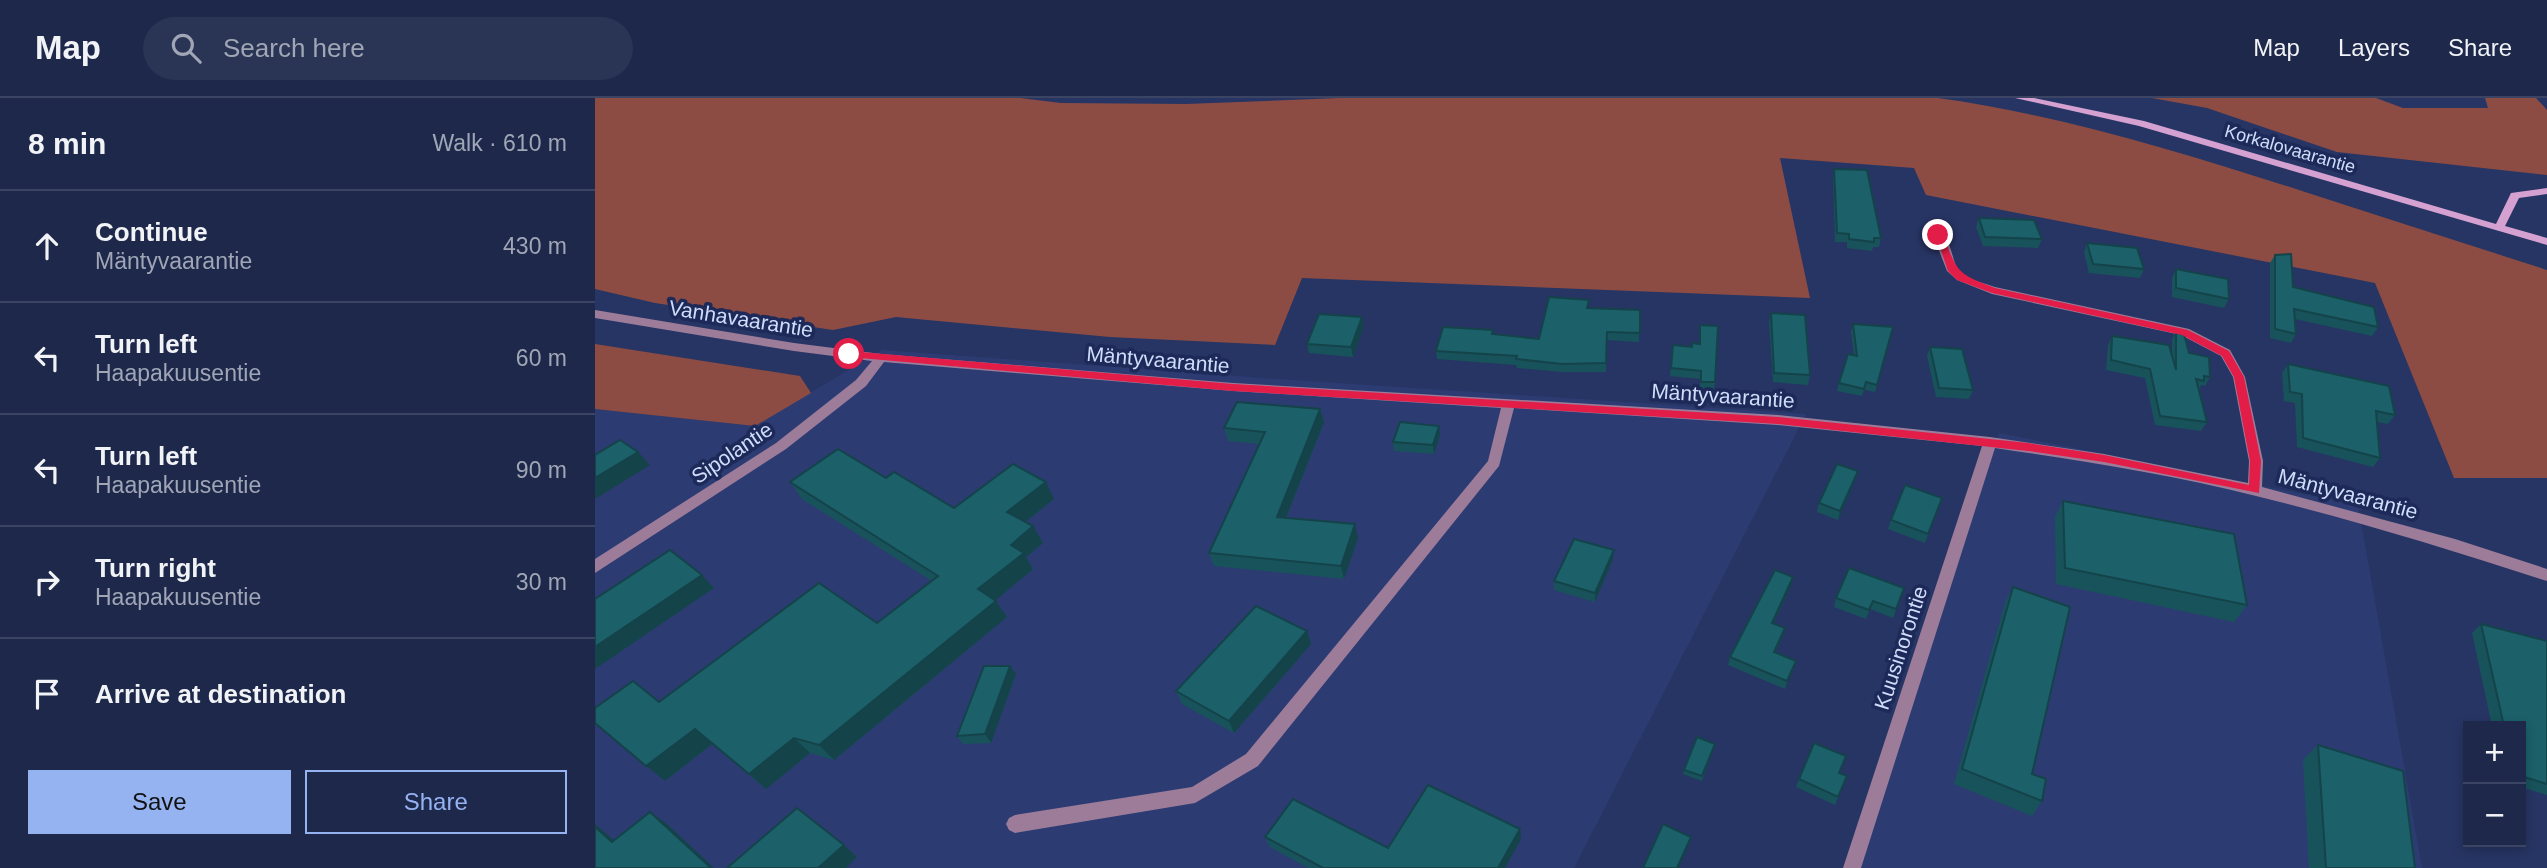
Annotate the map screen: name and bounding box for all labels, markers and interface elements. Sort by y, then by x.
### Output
search box [143,17,633,80]
text: Map [35,29,101,66]
icon: search [167,29,205,67]
text: Search here [223,33,365,63]
text: Map [2253,34,2300,61]
text: Layers [2338,34,2410,61]
text: Share [2448,34,2512,61]
street label: Korkalovaarantie [2222,121,2358,177]
text: 8 min [28,127,106,160]
text: Walk · 610 m [432,130,567,156]
text: Continue [95,217,208,247]
route end [1922,219,1953,250]
icon: ahead [28,227,66,265]
text: 430 m [503,233,567,259]
text: Mäntyvaarantie [95,248,252,274]
street label: Vanhavaarantie [667,296,815,341]
text: Turn left [95,329,197,359]
route start [833,338,864,369]
icon: left [28,339,66,377]
street label: Mäntyvaarantie [1086,342,1231,377]
text: 60 m [516,345,567,371]
text: Haapakuusentie [95,360,261,386]
street label: Mäntyvaarantie [1651,379,1795,412]
street label: Sipolantie [687,417,776,488]
text: Turn left [95,441,197,471]
icon: left [28,451,66,489]
text: 90 m [516,457,567,483]
street label: Mäntyvaarantie [2276,464,2420,523]
text: Haapakuusentie [95,472,261,498]
text: Turn right [95,553,216,583]
icon: right [28,563,66,601]
text: 30 m [516,569,567,595]
street label: Kuusinorontie [1870,583,1931,712]
text: Haapakuusentie [95,584,261,610]
icon: arrive [28,675,66,713]
text: Arrive at destination [95,679,346,709]
map controls [2463,721,2526,847]
button: + [2463,721,2526,784]
button: Save [28,770,291,834]
button: Share [305,770,567,834]
button: − [2463,784,2526,847]

